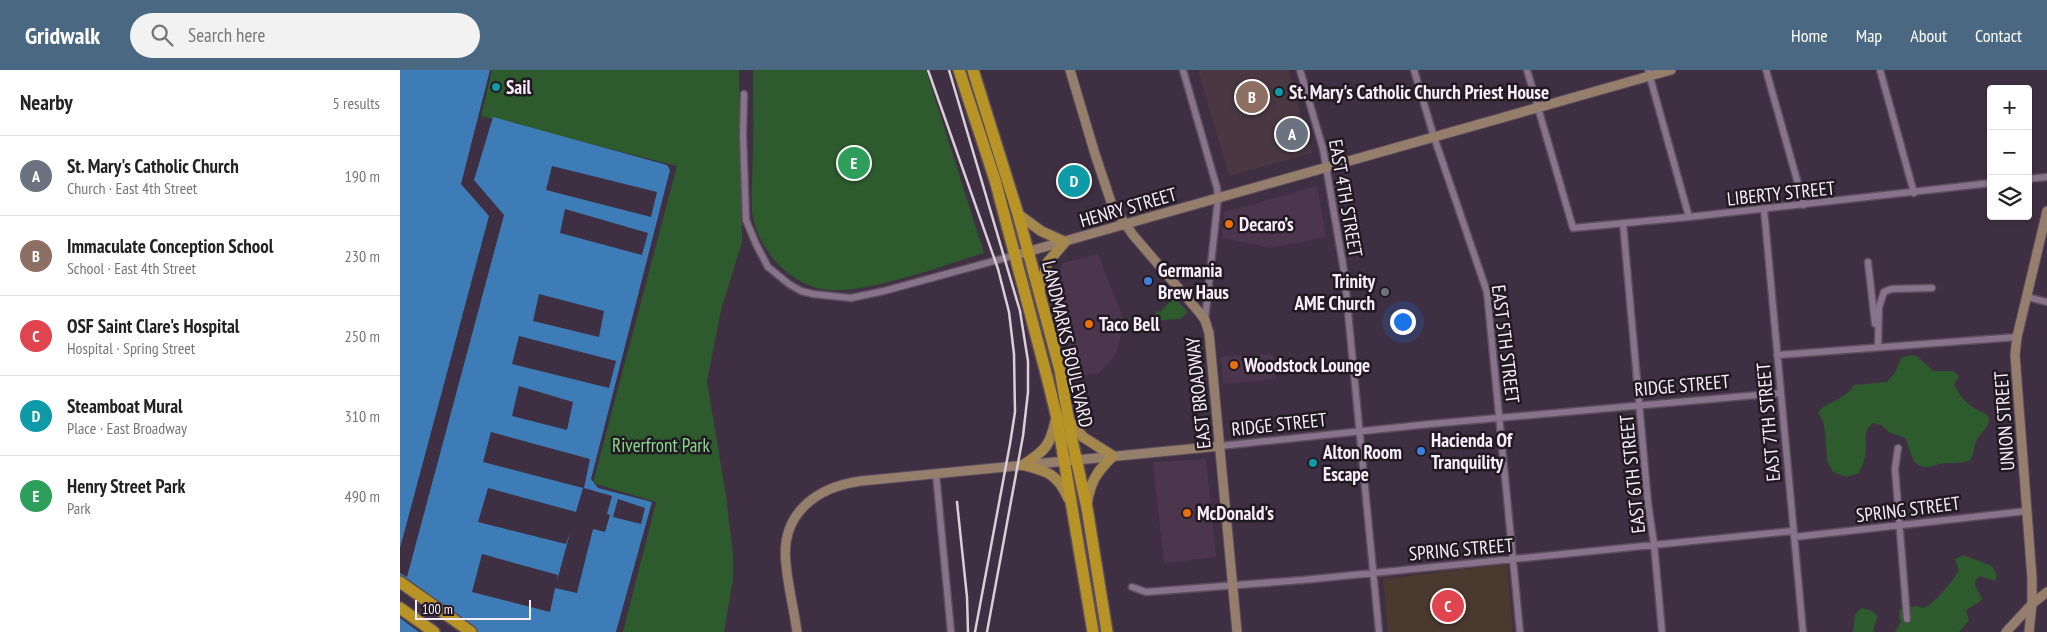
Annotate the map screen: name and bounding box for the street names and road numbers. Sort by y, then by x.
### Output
street label: EAST 4TH STREET [1324,137,1368,259]
street label: LIBERTY STREET [1726,175,1837,211]
street label: HENRY STREET [1077,182,1180,232]
street label: LANDMARKS BOULEVARD [1037,258,1099,430]
street label: EAST 5TH STREET [1487,283,1525,405]
street label: EAST BROADWAY [1180,336,1216,450]
street label: EAST 7TH STREET [1751,361,1785,482]
street label: RIDGE STREET [1633,369,1731,401]
street label: UNION STREET [1989,370,2019,472]
street label: RIDGE STREET [1230,407,1328,441]
street label: EAST 6TH STREET [1614,413,1650,534]
street label: SPRING STREET [1855,491,1962,527]
street label: SPRING STREET [1408,532,1515,566]

